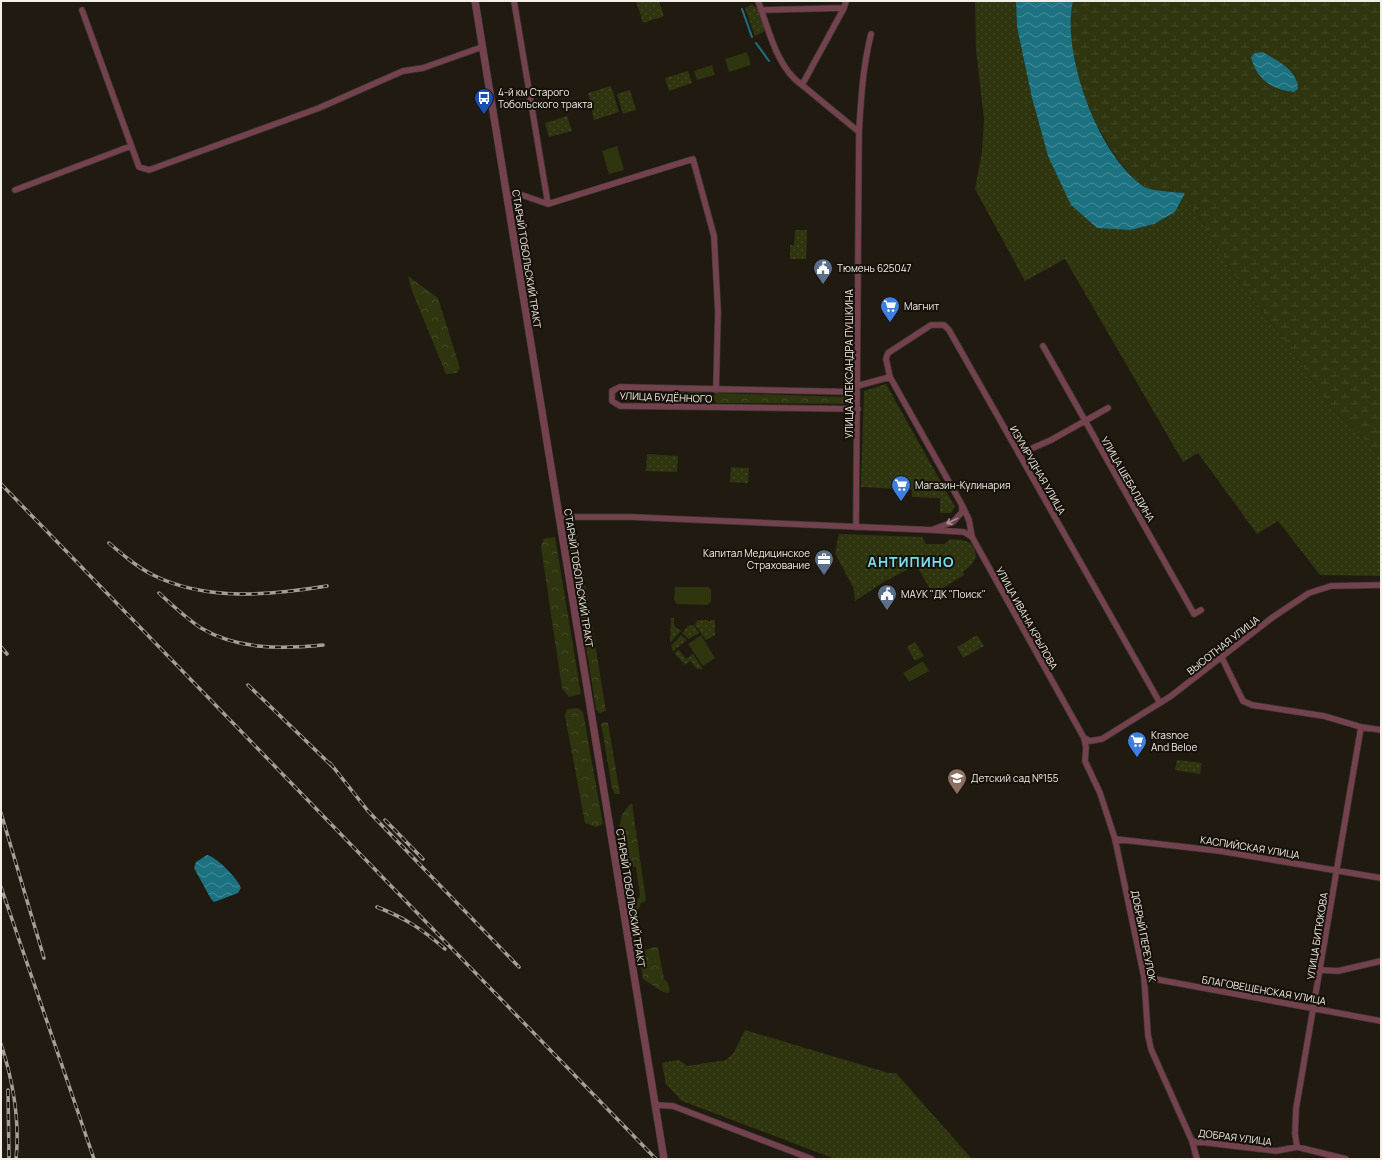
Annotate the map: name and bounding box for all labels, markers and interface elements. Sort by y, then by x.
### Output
place label: 4-й км Старого Тобольского тракта [498,85,593,111]
bus stop icon: 4-й км Старого Тобольского тракта [473,87,495,115]
street label: СТАРЫЙ ТОБОЛЬСКИЙ ТРАКТ [509,189,545,329]
public building icon: Тюмень 625047 [812,257,834,285]
place label: Тюмень 625047 [837,261,912,275]
street label: УЛИЦА АЛЕКСАНДРА ПУШКИНА [842,288,856,439]
supermarket icon: Магнит [879,295,901,323]
place label: Магнит [904,299,939,313]
street label: УЛИЦА БУДЁННОГО [619,388,713,406]
street label: ИЗУМРУДНАЯ УЛИЦА [1007,423,1070,518]
street label: УЛИЦА ШЕБАЛДИНА [1098,434,1159,525]
supermarket icon: Магазин-Кулинария [890,474,912,502]
place label: Магазин-Кулинария [915,478,1010,492]
street label: СТАРЫЙ ТОБОЛЬСКИЙ ТРАКТ [561,508,597,648]
one-way arrow [946,518,958,525]
place label: Капитал Медицинское Страхование [703,546,810,572]
office icon: Капитал Медицинское Страхование [813,548,835,576]
district label: АНТИПИНО [868,552,954,571]
street label: УЛИЦА ИВАНА КРЫЛОВА [993,564,1062,673]
public building icon: МАУК "ДК "Поиск" [876,583,898,611]
place label: МАУК "ДК "Поиск" [901,587,986,601]
street label: ВЫСОТНАЯ УЛИЦА [1184,612,1263,678]
place label: Krasnoe And Beloe [1151,728,1197,754]
supermarket icon: Krasnoe And Beloe [1126,730,1148,758]
school or university icon: Детский сад №155 [946,767,968,795]
place label: Детский сад №155 [971,771,1059,785]
street label: СТАРЫЙ ТОБОЛЬСКИЙ ТРАКТ [613,828,649,968]
street label: КАСПИЙСКАЯ УЛИЦА [1199,832,1301,862]
street label: ДОБРЫЙ ПЕРЕУЛОК [1128,889,1160,983]
street label: УЛИЦА БИТЮКОВА [1303,891,1331,981]
street label: БЛАГОВЕЩЕНСКАЯ УЛИЦА [1201,972,1328,1008]
street label: ДОБРАЯ УЛИЦА [1197,1126,1273,1149]

